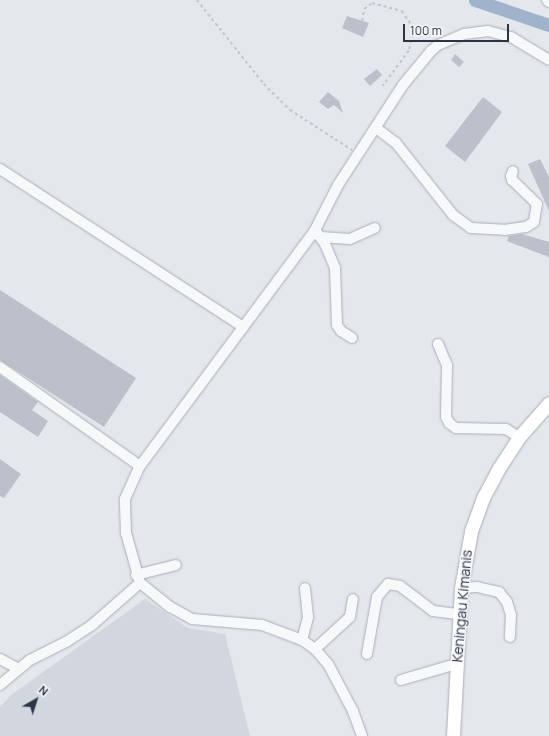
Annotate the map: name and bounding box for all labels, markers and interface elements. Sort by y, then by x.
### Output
scale bar [405,16,511,42]
text: 100 m [410,22,442,39]
street label: Keningau Kimanis [449,549,475,663]
north arrow [16,680,56,720]
text: N [36,682,52,699]

